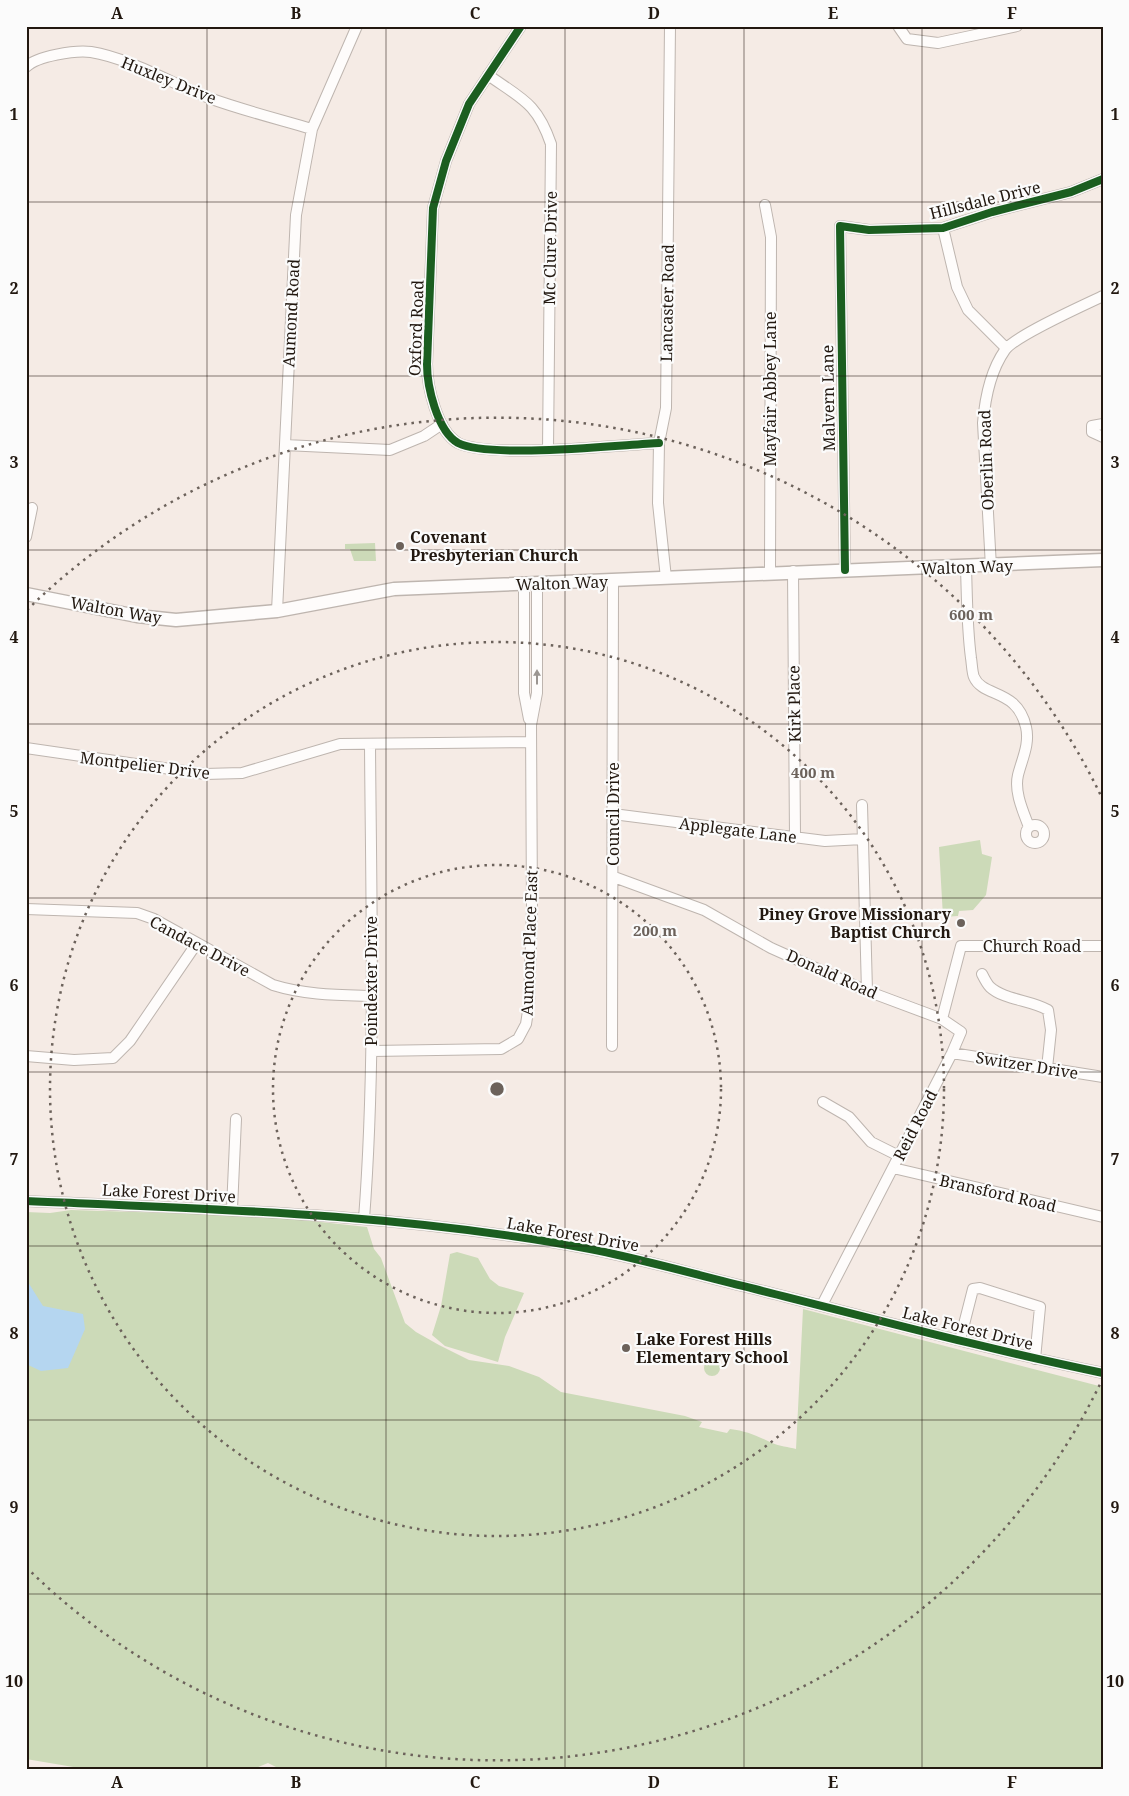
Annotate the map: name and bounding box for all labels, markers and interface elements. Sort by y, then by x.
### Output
text: A [111,2,124,24]
text: B [291,2,302,24]
text: C [470,2,481,24]
text: D [648,2,660,24]
text: E [828,2,838,24]
text: F [1007,2,1017,24]
street label: Huxley Drive [118,51,220,109]
text: 1 [9,103,19,125]
text: 1 [1110,103,1120,125]
street label: Hillsdale Drive [927,176,1043,224]
street label: Mc Clure Drive [538,191,562,305]
street label: Lancaster Road [655,244,679,362]
street label: Aumond Road [277,258,305,368]
text: 2 [9,277,19,299]
text: 2 [1110,277,1120,299]
street label: Oxford Road [403,279,429,377]
street label: Mayfair Abbey Lane [759,311,781,467]
street label: Malvern Lane [816,344,840,452]
street label: Oberlin Road [973,409,999,511]
text: 3 [9,451,19,473]
text: 3 [1110,451,1120,473]
place label: Covenant Presbyterian Church [410,526,579,566]
marker: Covenant Presbyterian Church [394,540,406,552]
street label: Walton Way [920,554,1014,580]
street label: Walton Way [515,570,609,596]
street label: Walton Way [69,591,164,629]
text: 600 m [949,604,993,624]
text: 4 [9,626,19,648]
text: 4 [1110,626,1120,648]
street label: Kirk Place [782,665,806,743]
one-way arrow [533,669,541,685]
street label: Montpelier Drive [79,746,211,784]
street label: Council Drive [602,762,624,866]
text: 400 m [791,762,835,782]
text: 5 [9,800,19,822]
text: 5 [1110,800,1120,822]
street label: Applegate Lane [678,812,798,848]
street label: Aumond Place East [515,869,543,1016]
place label: Piney Grove Missionary Baptist Church [759,903,952,943]
street label: Candace Drive [146,910,254,982]
street label: Poindexter Drive [360,916,382,1046]
marker: Piney Grove Missionary Baptist Church [955,917,967,929]
text: 200 m [633,920,677,940]
street label: Church Road [983,935,1081,957]
street label: Donald Road [783,944,881,1004]
text: 6 [9,974,19,996]
text: 6 [1110,974,1120,996]
street label: Switzer Drive [974,1046,1080,1084]
centre of rings [488,1080,506,1098]
street label: Reid Road [888,1086,942,1164]
text: 7 [9,1148,19,1170]
text: 7 [1110,1148,1120,1170]
street label: Bransford Road [937,1169,1059,1217]
street label: Lake Forest Drive [102,1179,236,1207]
street label: Lake Forest Drive [505,1212,641,1256]
street label: Lake Forest Drive [900,1301,1036,1355]
text: 8 [9,1322,19,1344]
text: 8 [1110,1322,1120,1344]
place label: Lake Forest Hills Elementary School [636,1328,789,1368]
marker: Lake Forest Hills Elementary School [620,1342,632,1354]
text: 9 [9,1496,19,1518]
text: 9 [1110,1496,1120,1518]
text: 10 [5,1670,23,1692]
text: 10 [1106,1670,1124,1692]
text: A [111,1771,124,1793]
text: B [291,1771,302,1793]
text: C [470,1771,481,1793]
text: D [648,1771,660,1793]
text: E [828,1771,838,1793]
text: F [1007,1771,1017,1793]

